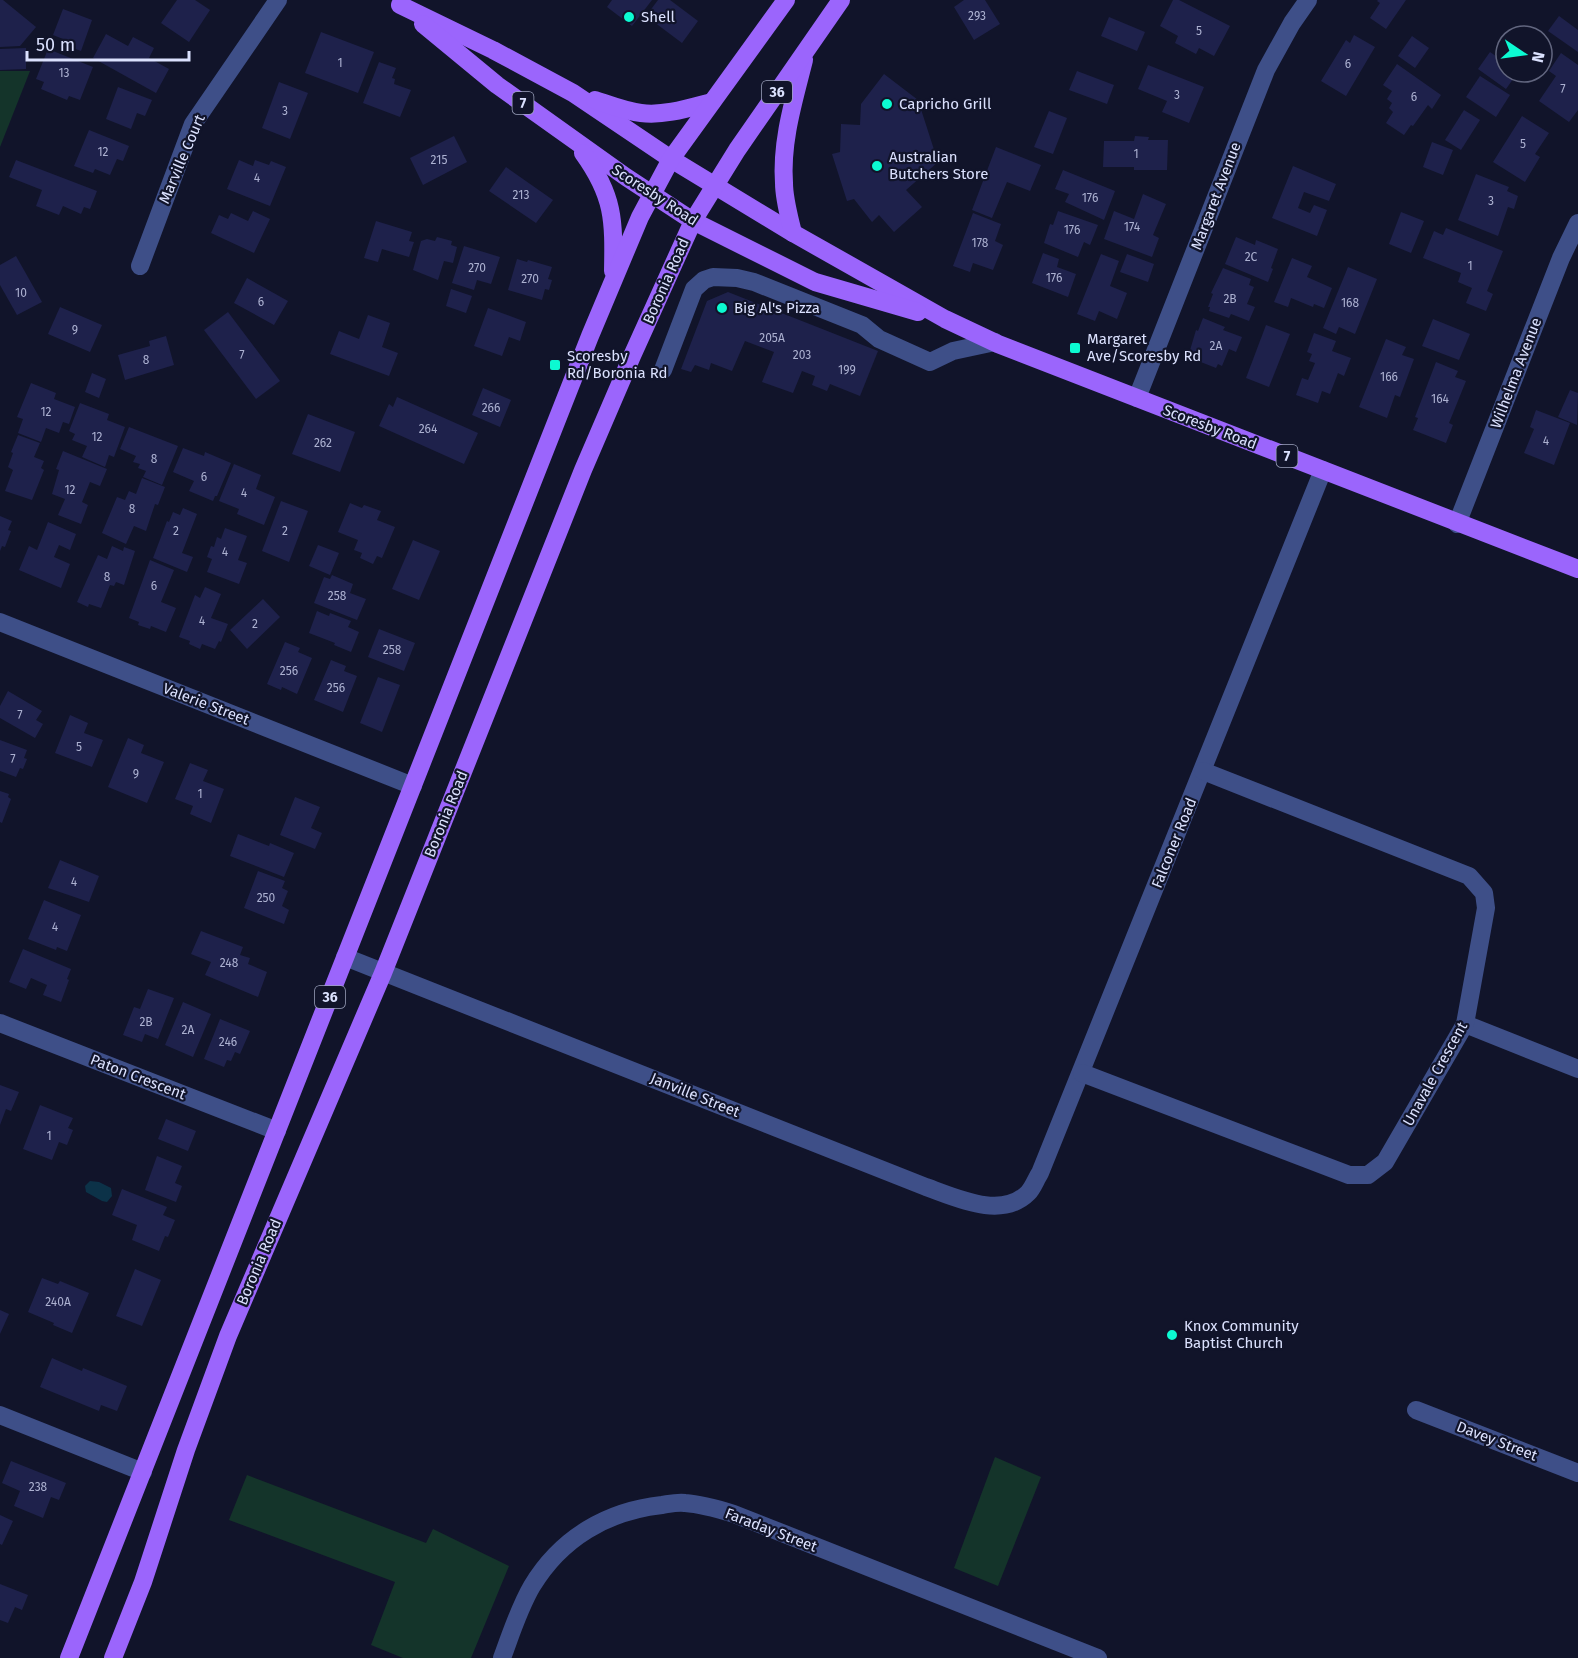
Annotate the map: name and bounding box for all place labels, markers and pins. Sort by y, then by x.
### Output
place label: Shell [641,8,676,26]
marker: Shell [622,10,636,24]
place label: Capricho Grill [899,95,992,113]
marker: Capricho Grill [880,97,894,111]
place label: Australian Butchers Store [889,148,988,183]
marker: Australian Butchers Store [870,159,884,173]
place label: Big Al's Pizza [734,299,820,317]
marker: Big Al's Pizza [715,301,729,315]
place label: Margaret Ave/Scoresby Rd [1087,330,1201,365]
marker: Margaret Ave/Scoresby Rd [1068,341,1082,355]
place label: Scoresby Rd/Boronia Rd [567,347,668,382]
marker: Scoresby Rd/Boronia Rd [548,358,562,372]
place label: Knox Community Baptist Church [1184,1317,1299,1352]
marker: Knox Community Baptist Church [1165,1328,1179,1342]

